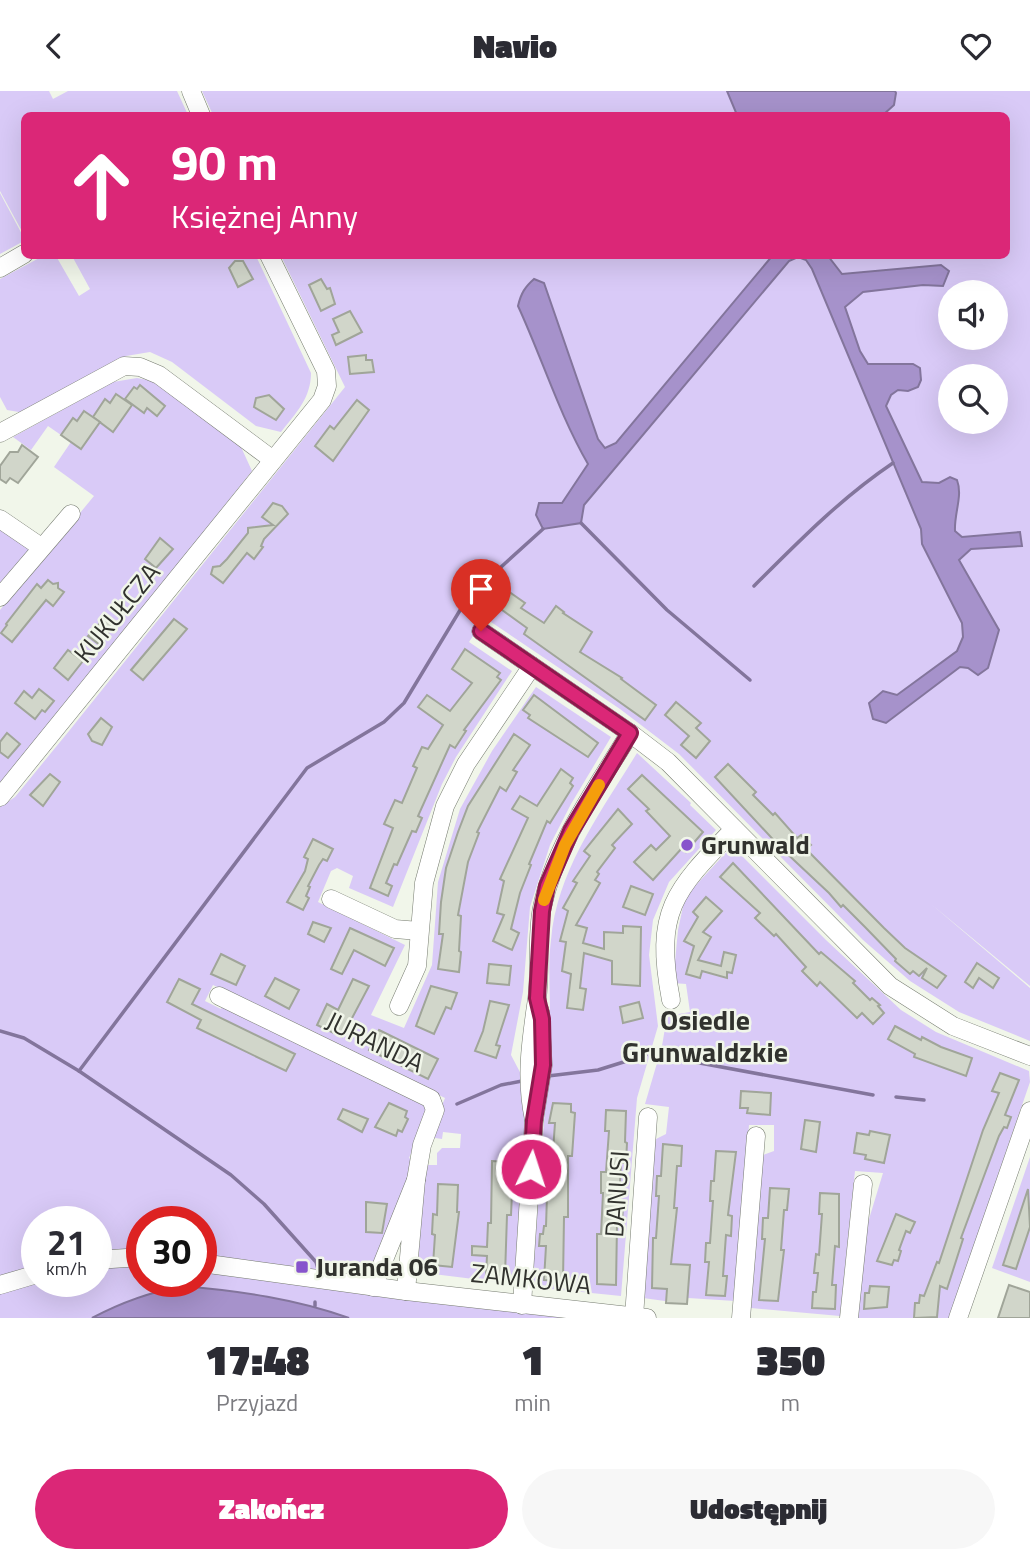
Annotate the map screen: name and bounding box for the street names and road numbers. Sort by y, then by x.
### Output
street label: KUKUŁCZA [64,554,169,671]
street label: JURANDA [319,1001,431,1082]
street label: DANUSI [594,1149,639,1239]
street label: ZAMKOWA [469,1253,593,1304]

